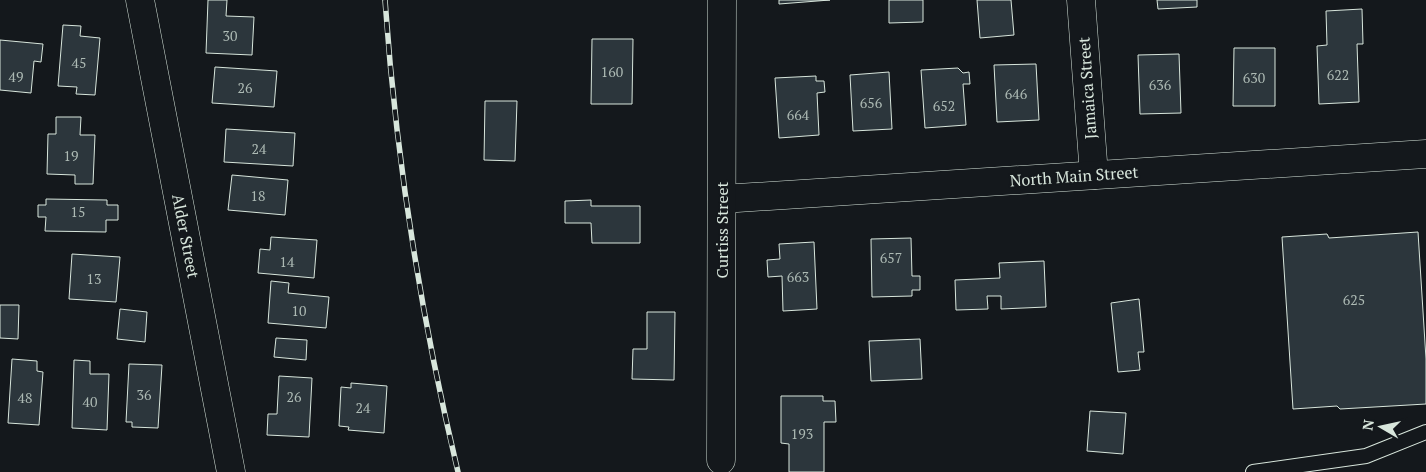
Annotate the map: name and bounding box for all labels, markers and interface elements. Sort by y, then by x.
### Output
house number: 30 [223,26,237,45]
street label: Jamaica Street [1072,36,1102,140]
house number: 45 [72,53,86,72]
house number: 160 [601,62,623,81]
house number: 622 [1327,65,1349,84]
house number: 49 [9,67,23,86]
house number: 630 [1243,68,1265,87]
house number: 636 [1149,75,1172,94]
house number: 26 [238,78,253,97]
house number: 646 [1005,84,1028,103]
house number: 656 [860,93,883,112]
house number: 652 [933,96,955,115]
house number: 664 [787,105,810,124]
house number: 24 [252,139,267,158]
house number: 19 [64,146,78,165]
street label: North Main Street [1009,161,1139,191]
street label: Curtiss Street [711,182,733,278]
house number: 18 [251,186,265,205]
street label: Alder Street [167,192,205,280]
house number: 15 [71,202,85,221]
house number: 657 [880,248,902,267]
house number: 14 [280,252,295,271]
house number: 663 [787,267,809,286]
house number: 13 [87,269,101,288]
house number: 625 [1343,290,1365,309]
house number: 10 [292,301,306,320]
house number: 36 [137,385,152,404]
house number: 26 [287,387,302,406]
house number: 48 [18,388,32,407]
house number: 40 [83,392,97,411]
house number: 24 [356,398,371,417]
north arrow [1356,402,1406,452]
text: N [1357,418,1378,432]
house number: 193 [791,424,813,443]

